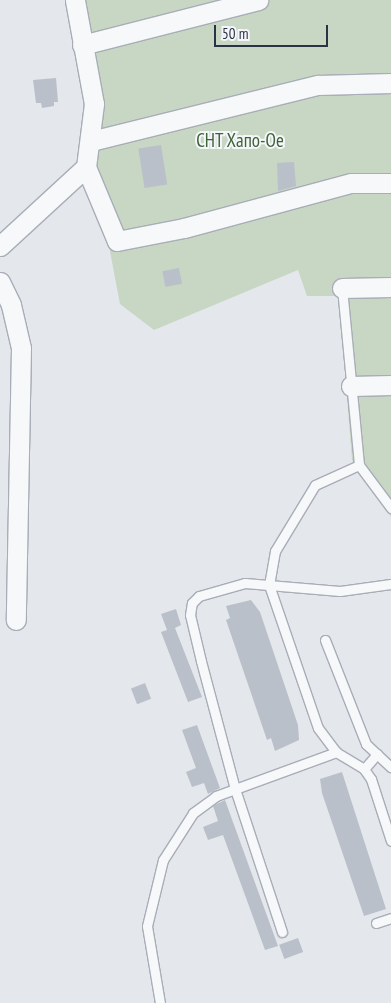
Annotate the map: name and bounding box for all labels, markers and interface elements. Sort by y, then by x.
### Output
scale bar [216,15,330,47]
text: 50 m [222,24,248,43]
park label: СНТ Хапо-Ое [196,130,284,152]

